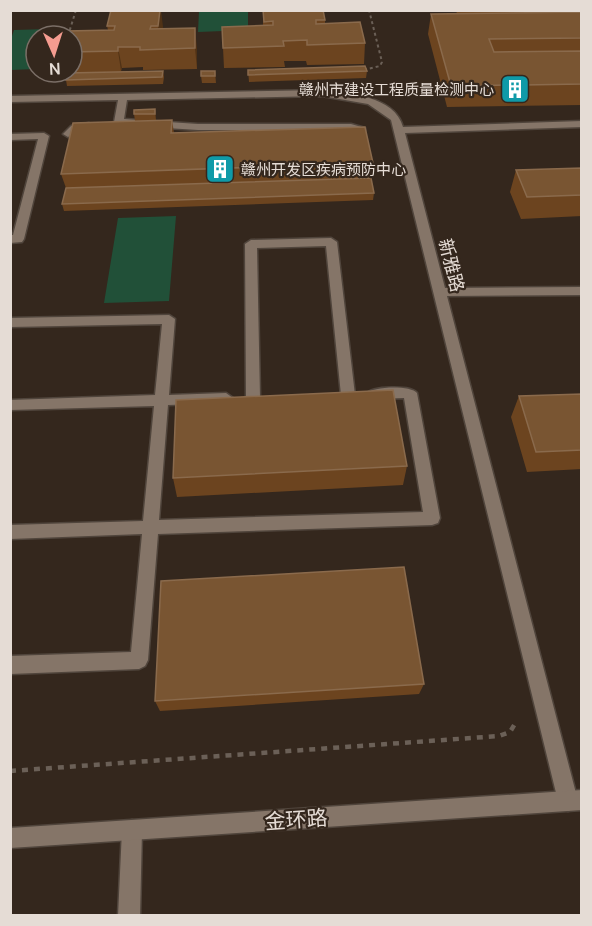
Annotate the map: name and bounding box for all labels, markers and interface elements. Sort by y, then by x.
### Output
north arrow [24,24,84,84]
text: N [48,58,61,80]
building icon: 赣州市建设工程质量检测中心 [499,73,531,105]
place label: 赣州市建设工程质量检测中心 [299,79,494,100]
building icon: 赣州开发区疾病预防中心 [204,153,236,185]
place label: 赣州开发区疾病预防中心 [241,159,406,180]
street label: 新雅路 [434,236,470,294]
street label: 金环路 [264,803,328,835]

